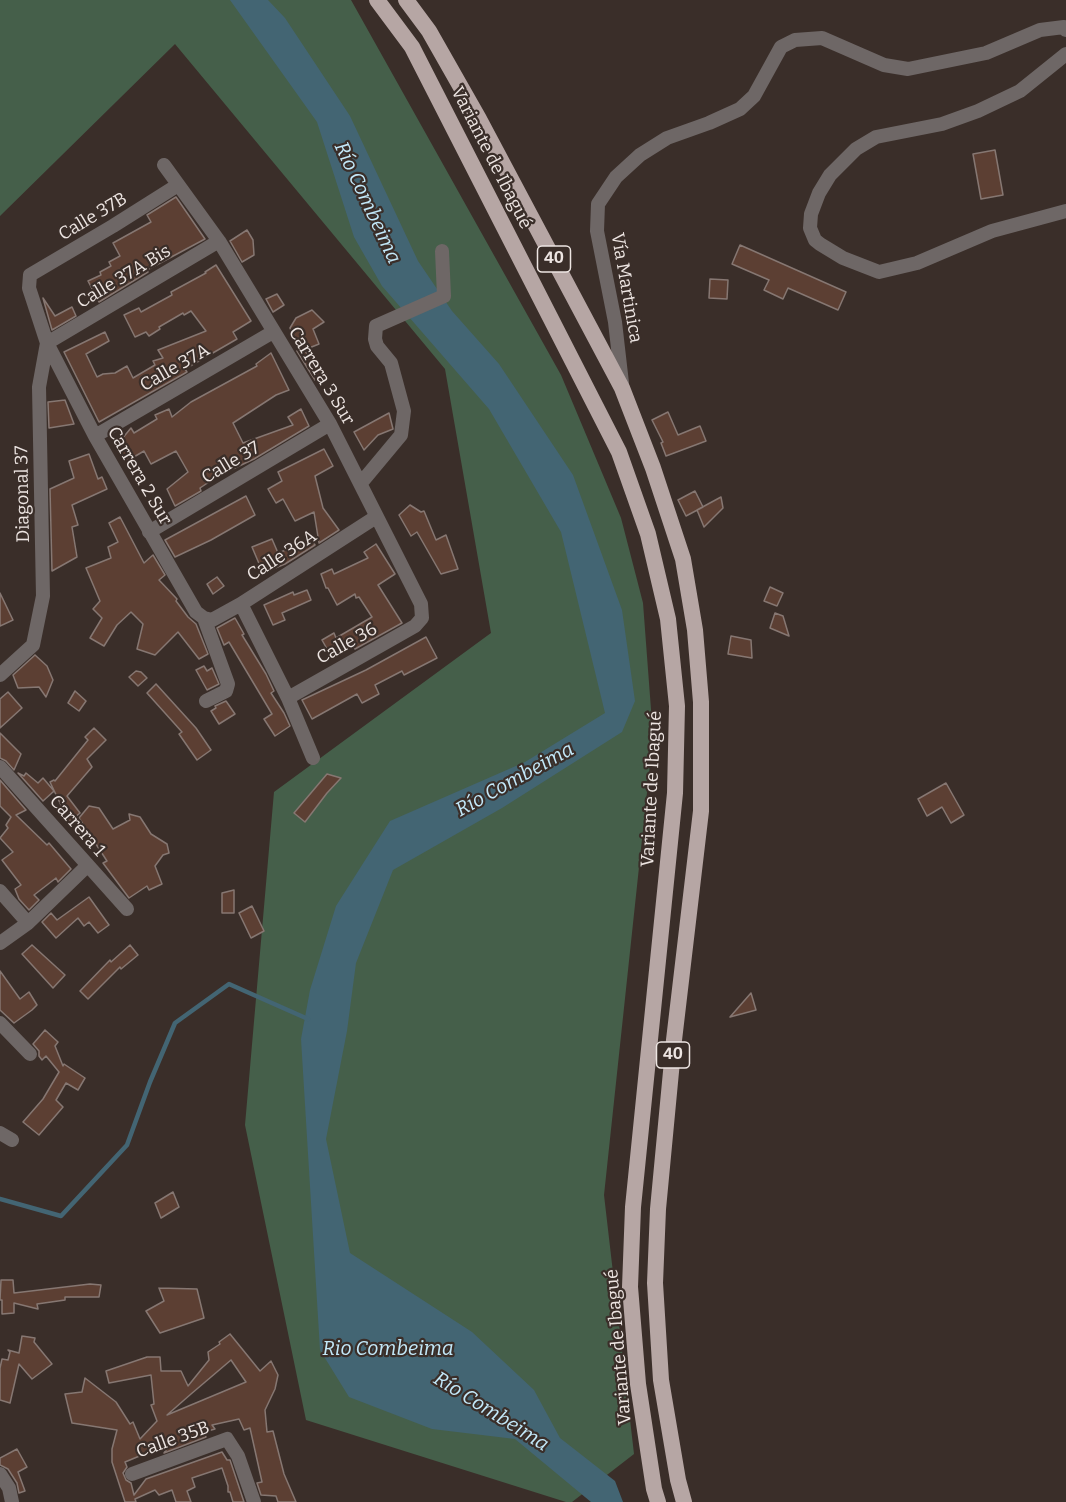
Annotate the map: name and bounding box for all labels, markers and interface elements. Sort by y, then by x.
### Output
street label: Variante de Ibagué [446,83,536,233]
water label: Río Combeima [328,138,406,268]
street label: Calle 37B [55,188,131,246]
street label: Vía Martinica [606,231,646,345]
street label: Calle 37A Bis [73,241,175,313]
road number: 40 [538,246,570,272]
street label: Carrera 3 Sur [283,323,359,429]
street label: Calle 37A [136,339,214,397]
street label: Carrera 2 Sur [102,423,176,529]
street label: Calle 37 [198,437,264,489]
street label: Diagonal 37 [11,445,35,543]
street label: Calle 36A [243,526,321,586]
street label: Calle 36 [313,619,381,669]
street label: Variante de Ibagué [637,710,667,868]
water label: Río Combeima [452,738,578,822]
street label: Carrera 1 [44,791,110,861]
road number: 40 [656,1042,690,1068]
street label: Variante de Ibagué [601,1268,637,1426]
water label: Rio Combeima [322,1337,454,1361]
water label: Río Combeima [429,1367,553,1457]
street label: Calle 35B [133,1417,213,1463]

